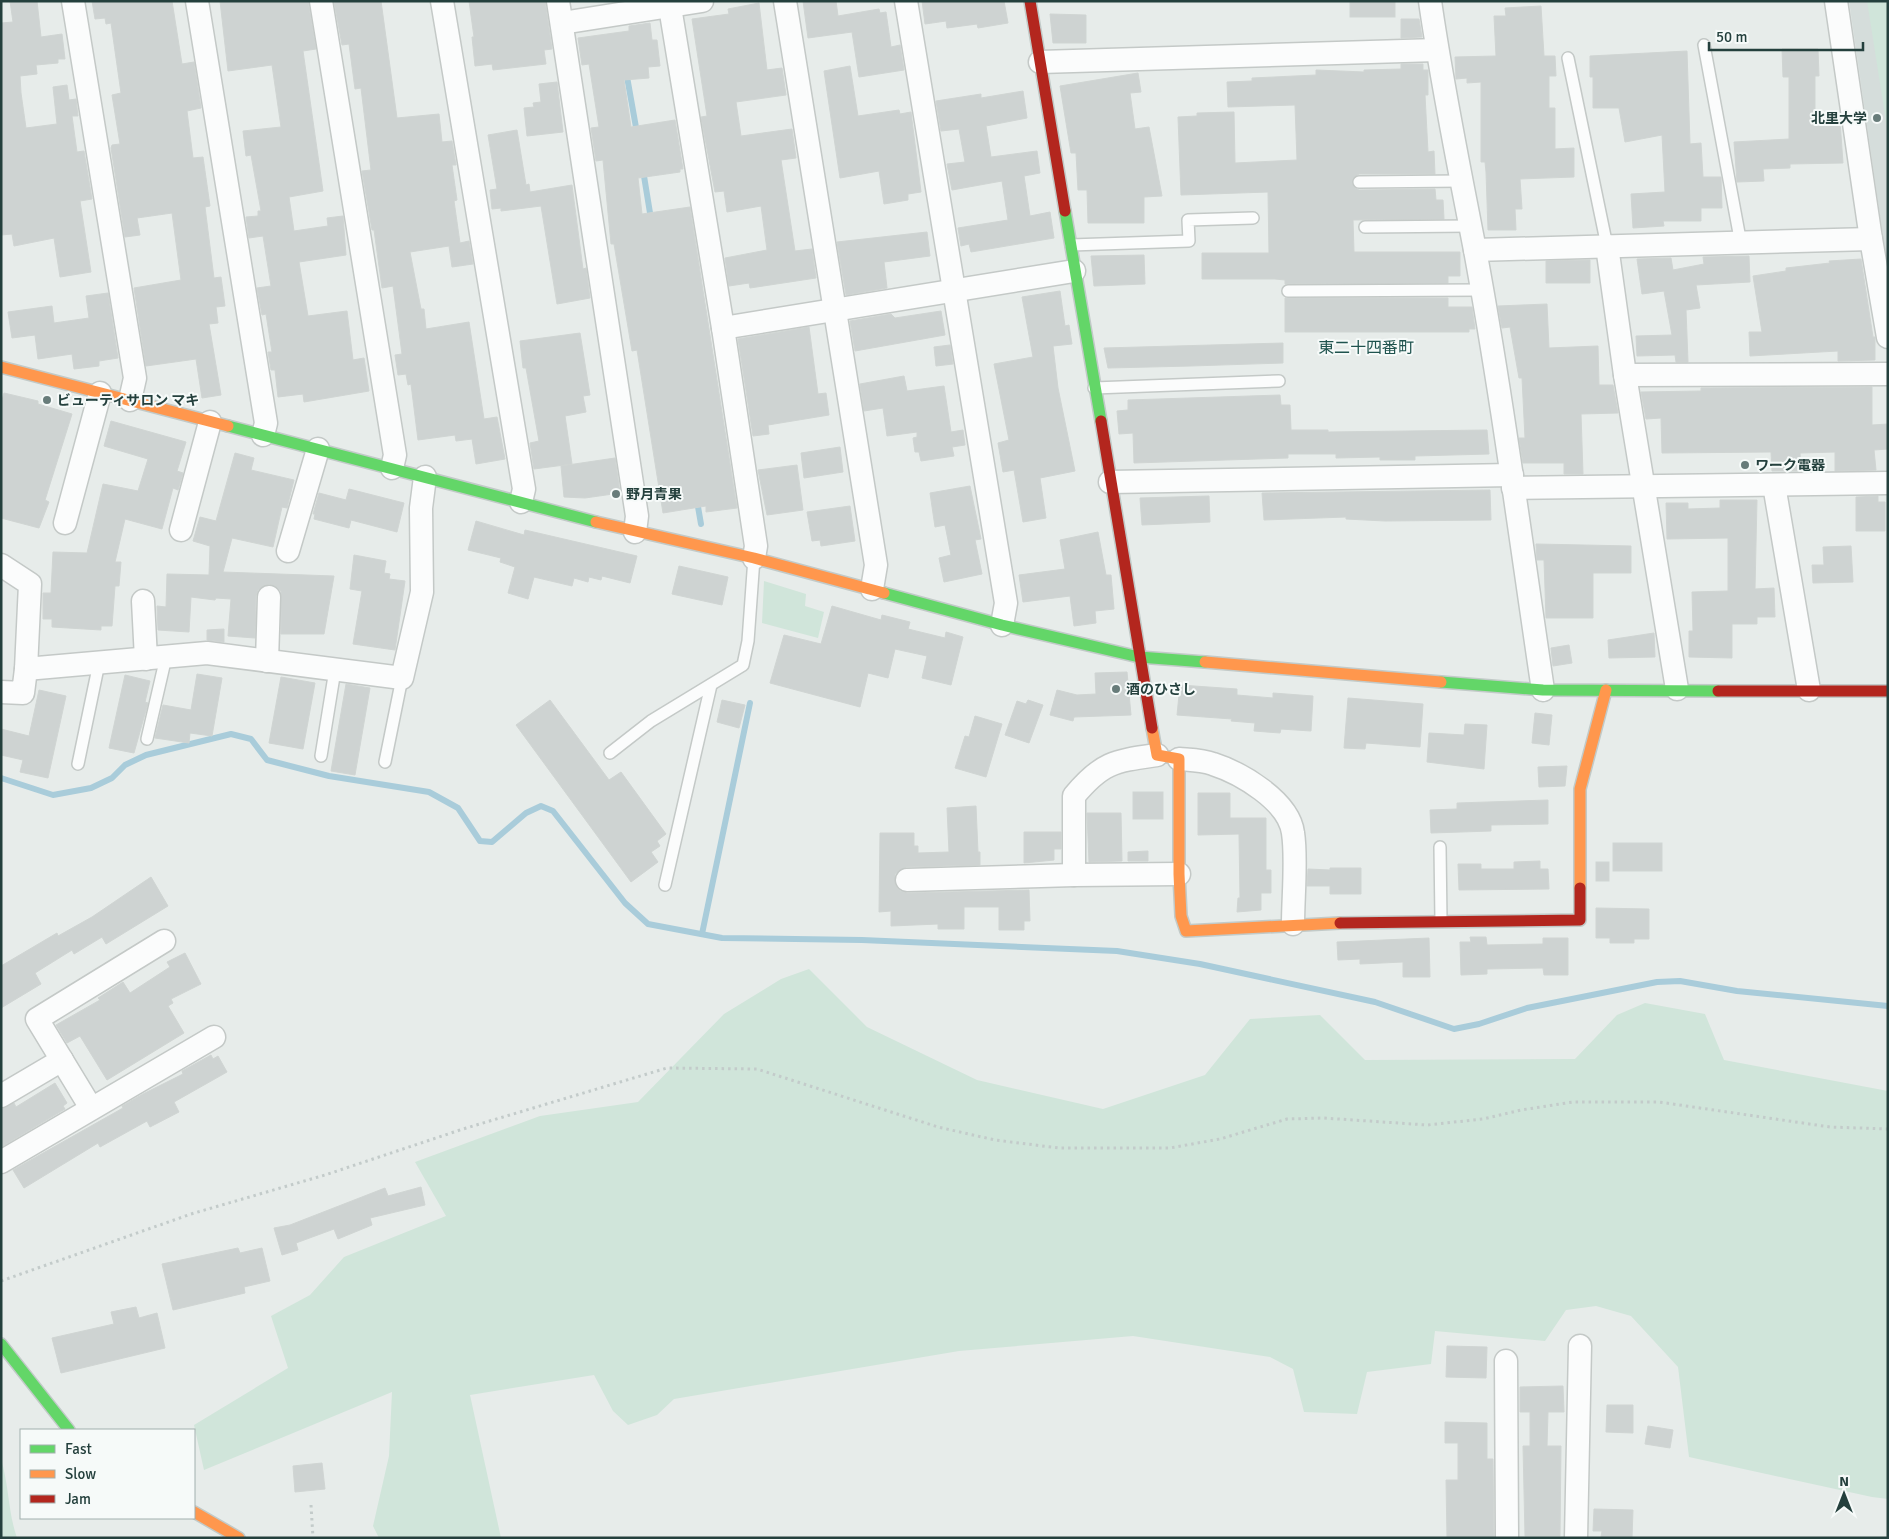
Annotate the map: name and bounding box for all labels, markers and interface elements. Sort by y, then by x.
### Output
scale bar [1709,20,1863,52]
text: 50 m [1716,28,1747,46]
place label: 北里大学 [1811,110,1867,127]
marker: 北里大学 [1871,112,1883,124]
district label: 東二十四番町 [1318,338,1414,358]
place label: ビューティサロン マキ [57,392,199,409]
marker: ビューティサロン マキ [41,394,53,406]
place label: ワーク電器 [1755,457,1826,474]
marker: ワーク電器 [1739,459,1751,471]
place label: 野月青果 [626,486,682,503]
marker: 野月青果 [610,488,622,500]
place label: 酒のひさし [1126,681,1196,698]
marker: 酒のひさし [1110,683,1122,695]
legend [20,1429,195,1519]
text: Fast [65,1440,92,1458]
text: Slow [65,1465,96,1483]
north arrow [1819,1469,1869,1519]
text: N [1839,1473,1849,1490]
text: Jam [65,1490,91,1508]

